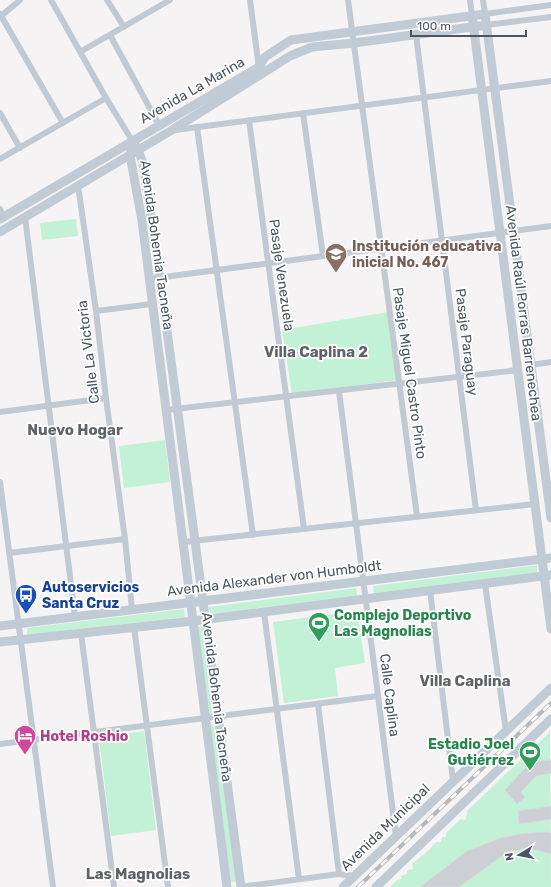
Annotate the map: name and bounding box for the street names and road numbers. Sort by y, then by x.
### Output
street label: Avenida La Marina [137,53,248,127]
street label: Avenida Bohemia Tacneña [136,159,177,331]
street label: Avenida Raúl Porras Barrenechea [502,204,545,422]
street label: Pasaje Venezuela [265,218,298,332]
street label: Pasaje Miguel Castro Pinto [389,286,430,460]
street label: Pasaje Paraguay [451,287,482,397]
street label: Calle La Victoria [74,299,103,405]
street label: Avenida Alexander von Humboldt [166,557,383,600]
street label: Avenida Bohemia Tacneña [198,611,235,783]
street label: Calle Caplina [376,653,403,738]
street label: Avenida Municipal [337,780,434,874]

